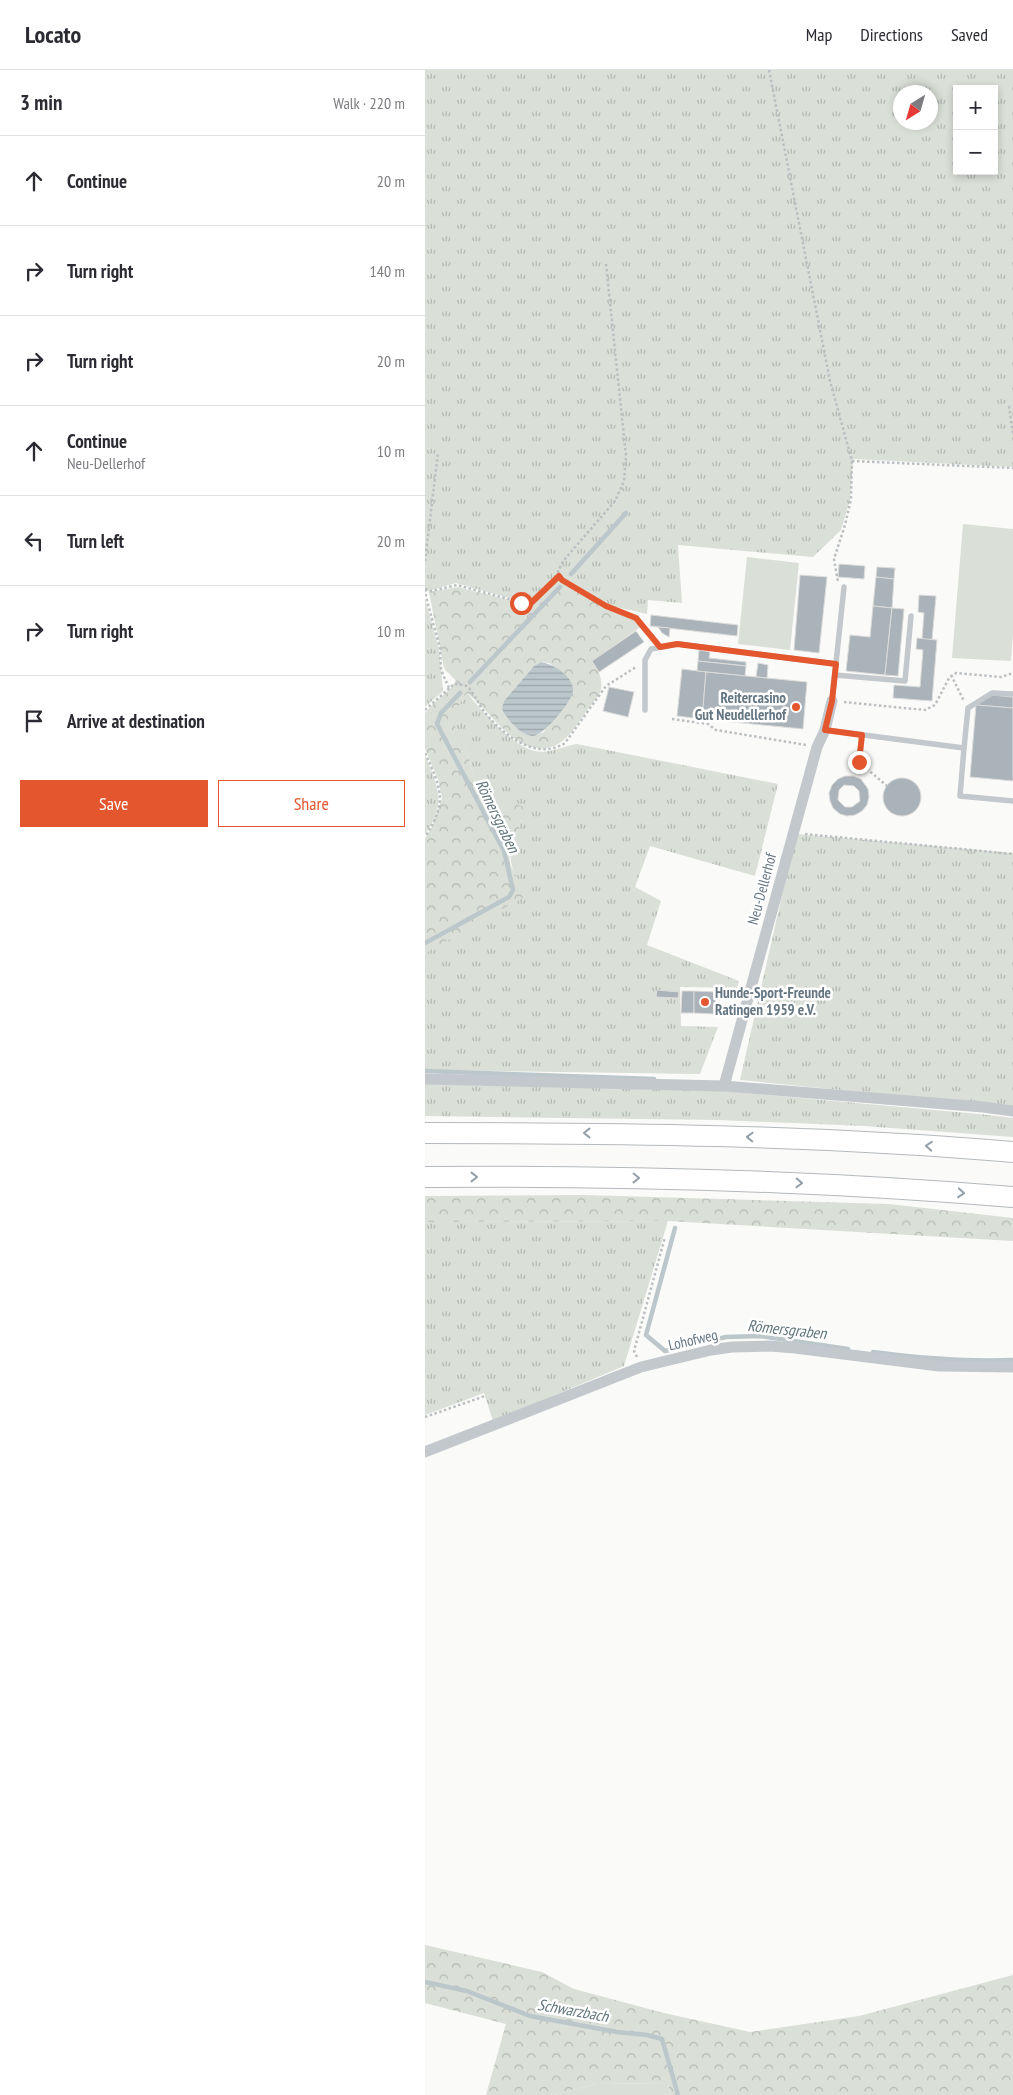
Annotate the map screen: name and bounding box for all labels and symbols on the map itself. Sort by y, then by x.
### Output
north arrow [893,85,938,130]
route start [510,592,533,615]
place label: Reitercasino Gut Neudellerhof [695,688,787,724]
marker: Reitercasino Gut Neudellerhof [790,701,802,713]
route end [848,751,871,774]
water label: Römersgraben [472,776,525,857]
street label: Neu-Dellerhof [743,850,780,927]
place label: Hunde-Sport-Freunde Ratingen 1959 e.V. [715,983,831,1019]
marker: Hunde-Sport-Freunde Ratingen 1959 e.V. [699,996,711,1008]
one-way arrow [583,1128,591,1138]
one-way arrow [745,1132,753,1142]
one-way arrow [925,1141,933,1152]
one-way arrow [470,1172,478,1182]
one-way arrow [632,1173,640,1183]
one-way arrow [795,1178,803,1189]
one-way arrow [957,1187,965,1198]
water label: Römersgraben [747,1315,828,1343]
street label: Lohofweg [666,1325,719,1354]
water label: Schwarzbach [536,1994,611,2026]

